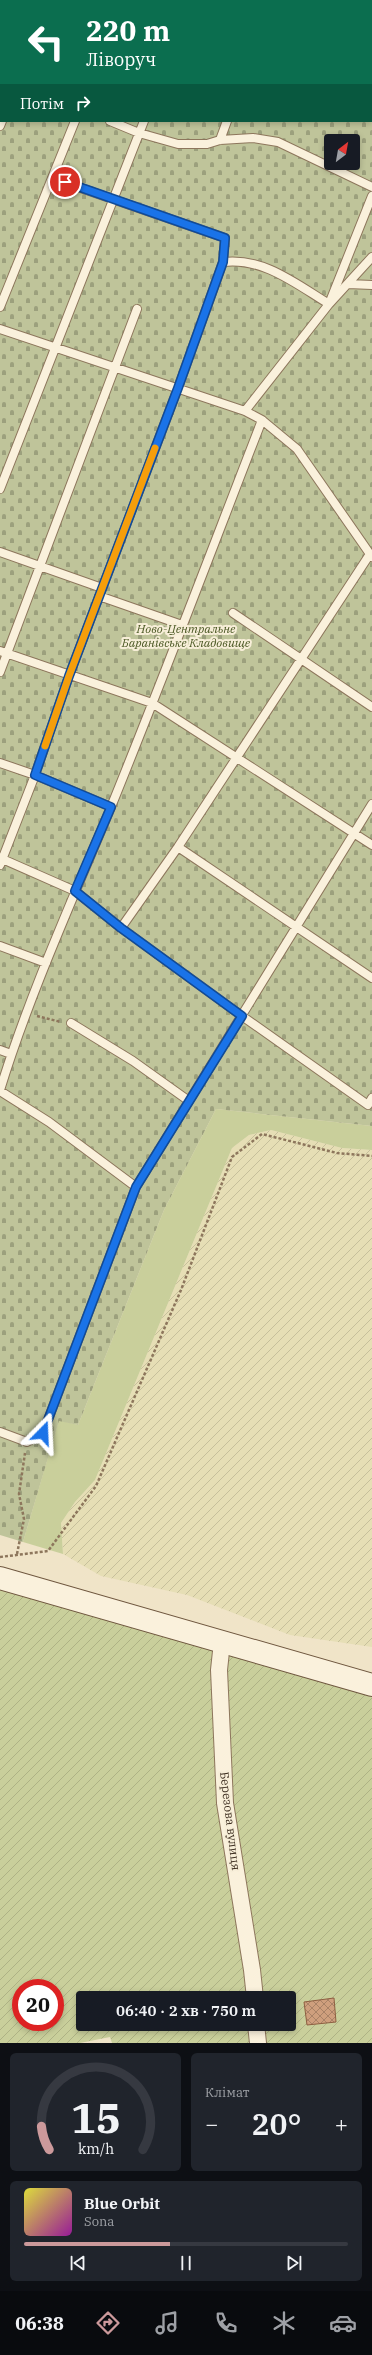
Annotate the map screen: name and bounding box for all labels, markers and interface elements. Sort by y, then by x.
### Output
text: 220 m [86,12,170,49]
icon: left [20,16,72,68]
text: Ліворуч [86,48,156,71]
icon: right [72,92,94,114]
text: Потім [20,94,64,113]
north arrow [324,134,360,170]
map controls [324,134,360,170]
pin [48,165,82,199]
icon: arrive [54,171,76,193]
park label: Ново-Центральне Баранівське Кладовище [121,621,251,650]
position arrow [22,1412,64,1454]
street label: Березова вулиця [217,1771,244,1871]
speed limit sign: 20 [12,1979,64,2031]
text: 06:40 · 2 хв · 750 m [116,2001,256,2020]
text: Клімат [205,2084,250,2101]
text: 15 [71,2090,120,2144]
text: 20° [251,2104,302,2143]
text: − [205,2109,218,2138]
text: + [335,2109,348,2138]
text: km/h [77,2139,114,2158]
text: Blue Orbit [84,2194,160,2213]
text: Sona [84,2213,114,2230]
icon: previous [67,2252,89,2274]
icon: pause [175,2252,197,2274]
icon: next [283,2252,305,2274]
icon: directions [94,2309,122,2337]
icon: music [153,2309,181,2337]
icon: phone [212,2309,240,2337]
icon: climate [270,2309,298,2337]
icon: car [329,2309,357,2337]
text: 06:38 [15,2312,64,2335]

